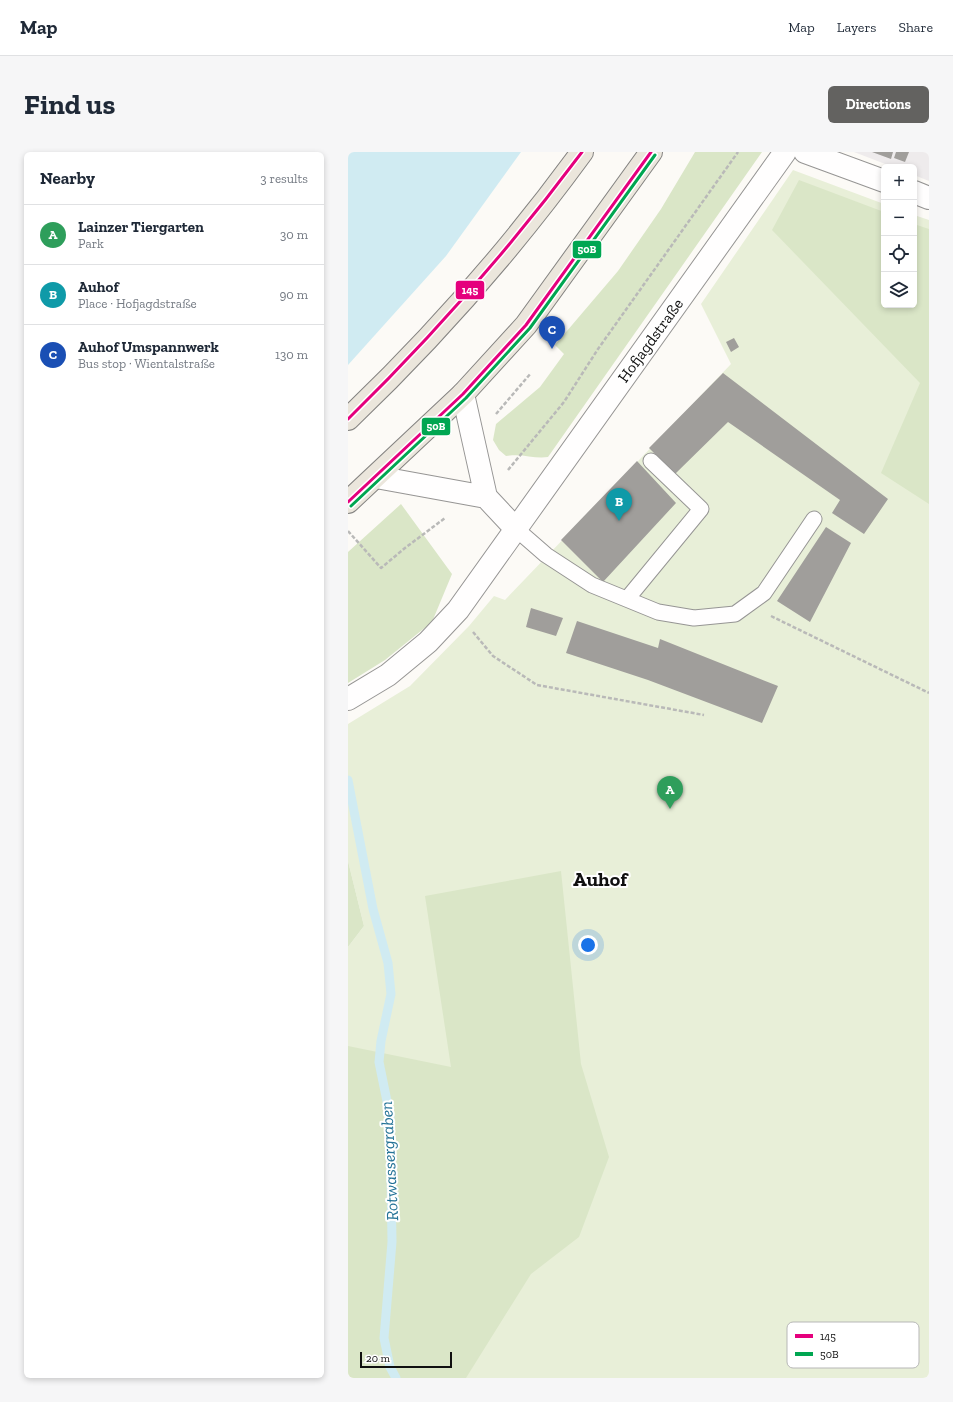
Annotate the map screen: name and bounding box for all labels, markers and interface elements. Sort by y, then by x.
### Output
text: Map [20,16,57,39]
text: Map [788,19,815,36]
text: Layers [837,19,876,36]
text: Share [898,19,933,36]
button: Directions [828,86,929,123]
text: Find us [24,88,115,121]
map controls [881,164,917,308]
button: + [881,164,917,200]
text: Nearby [40,168,95,188]
text: 3 results [260,171,308,186]
button: − [881,200,917,236]
text: Lainzer Tiergarten [78,218,204,236]
text: A [49,227,57,242]
text: 30 m [280,227,308,242]
text: Park [78,236,104,251]
button: locate [881,236,917,272]
line badge: 50B [572,240,602,259]
text: 50B [578,243,597,256]
button: layers [881,272,917,308]
text: Auhof [78,278,119,296]
line badge: 145 [455,280,485,300]
text: 145 [462,284,478,297]
text: B [49,287,57,302]
text: 90 m [279,287,308,302]
street label: Hofjagdstraße [614,295,687,386]
text: Place · Hofjagdstraße [78,296,197,311]
pin: C [539,316,565,349]
text: Auhof Umspannwerk [78,338,219,356]
text: C [49,347,57,362]
text: 130 m [275,347,308,362]
text: Bus stop · Wientalstraße [78,356,215,371]
line badge: 50B [421,417,451,436]
text: 50B [427,420,446,433]
pin: B [606,488,632,521]
pin: A [657,776,683,809]
district label: Auhof [573,867,629,891]
your location [578,935,598,955]
water label: Rotwassergraben [376,1100,402,1221]
legend [787,1322,919,1368]
text: 145 [820,1330,836,1343]
text: 50B [820,1348,839,1361]
scale bar [360,1350,452,1369]
text: 20 m [366,1352,390,1365]

